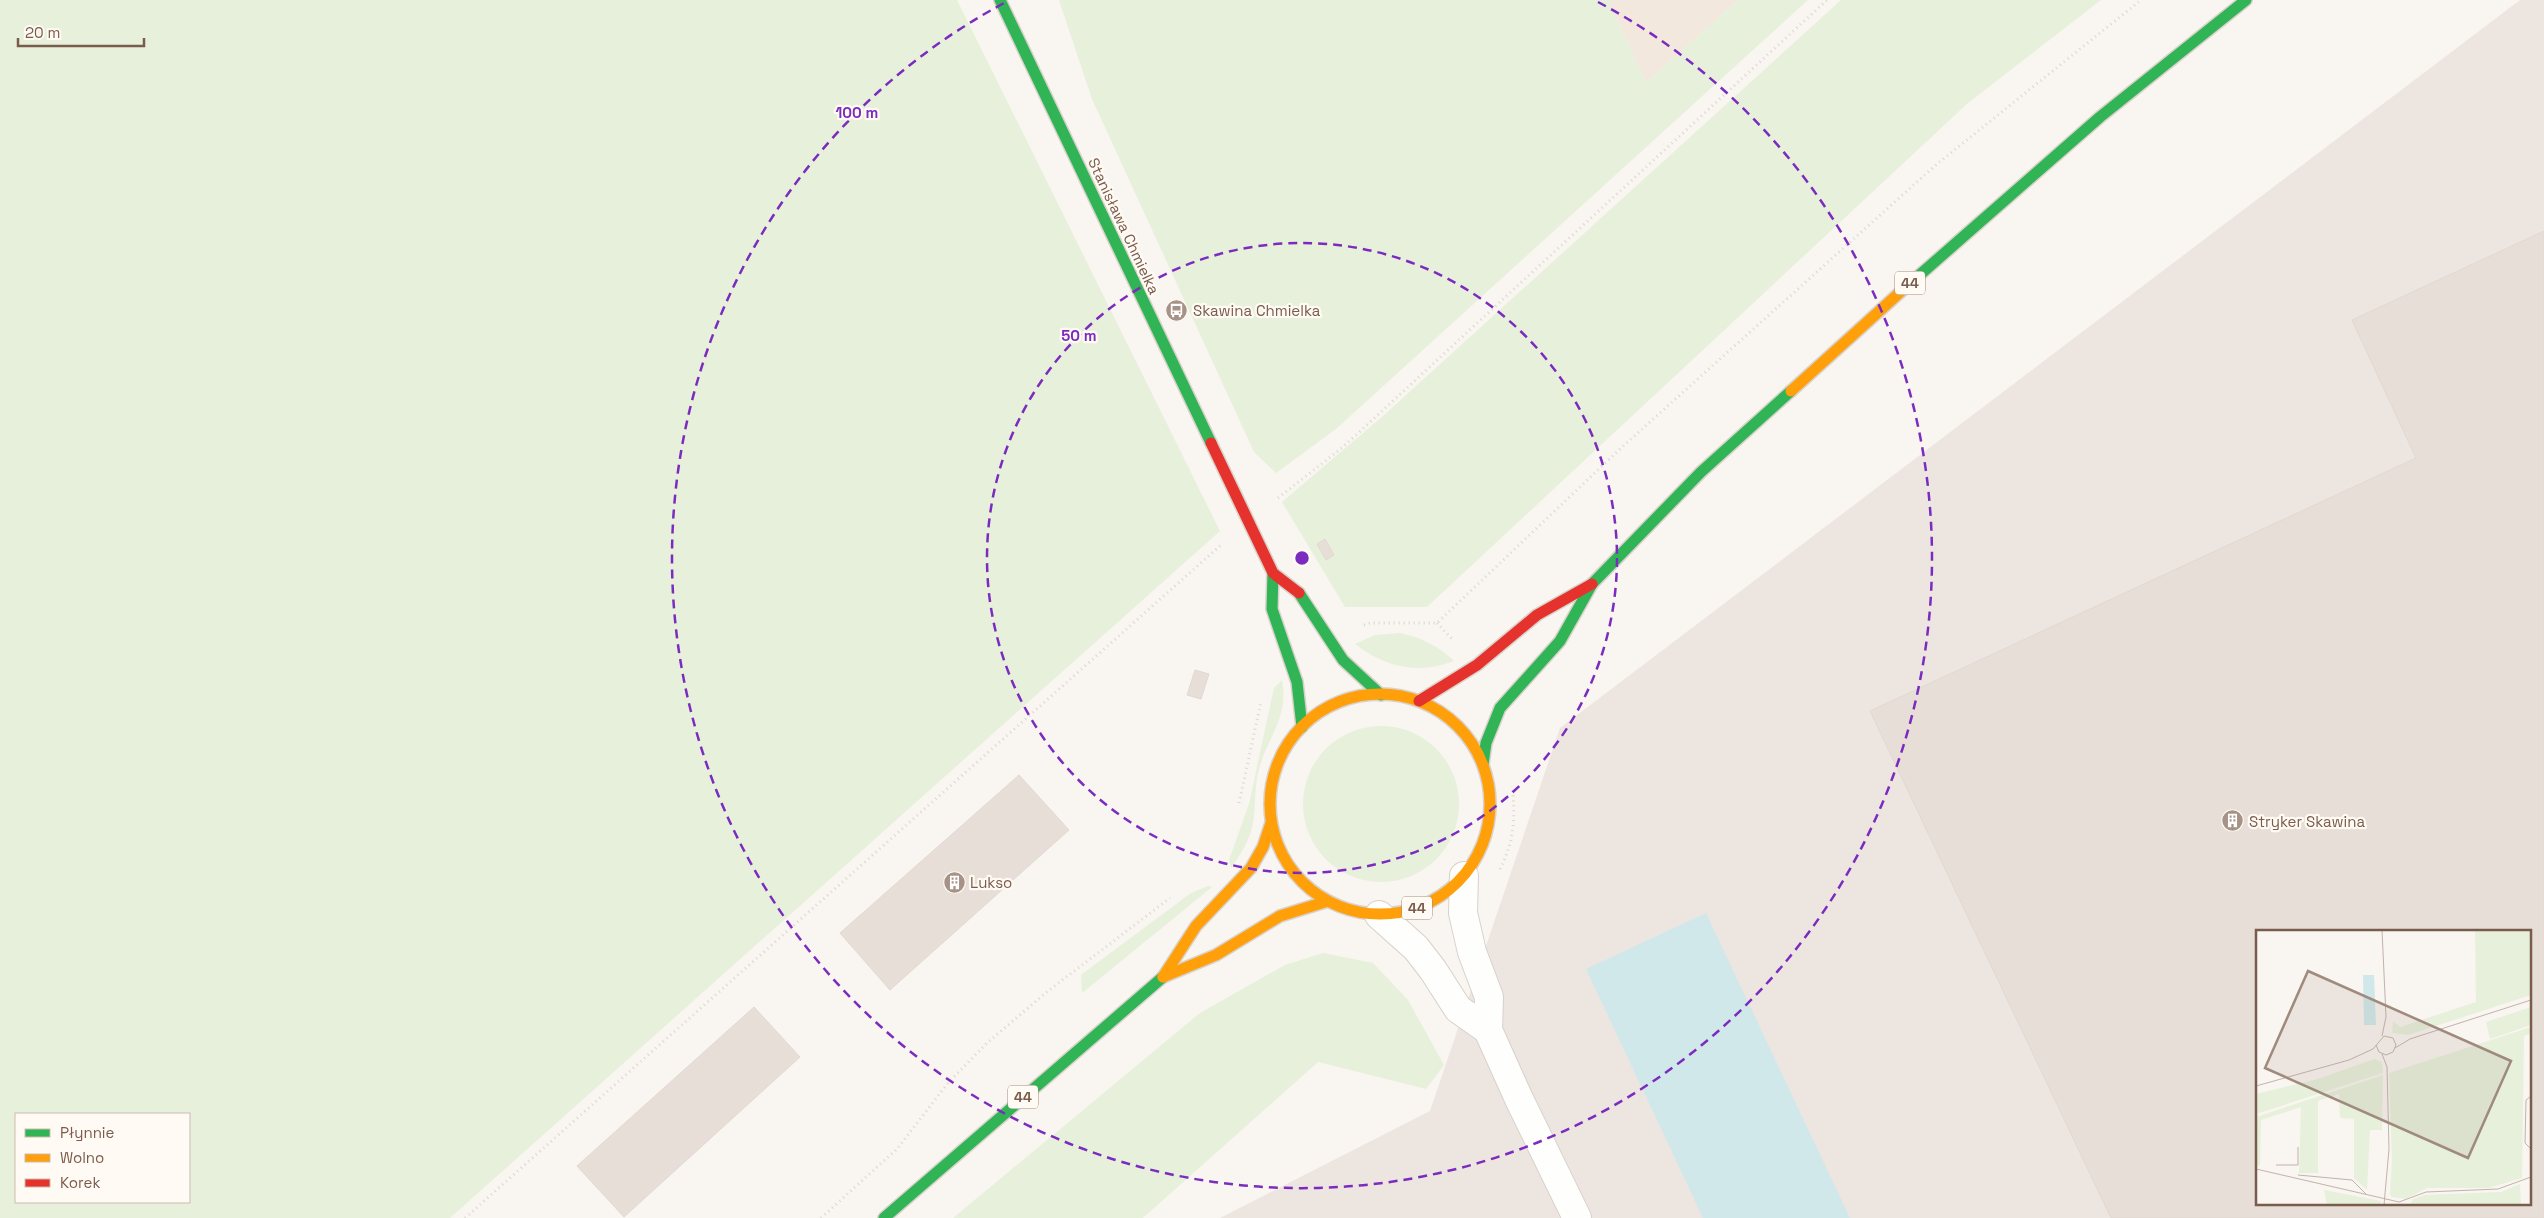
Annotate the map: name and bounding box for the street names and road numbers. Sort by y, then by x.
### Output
street label: Stanisława Chmielka [1084,155,1164,298]
road number: 44 [1895,272,1925,294]
road number: 44 [1402,896,1432,920]
road number: 44 [1008,1086,1038,1108]

